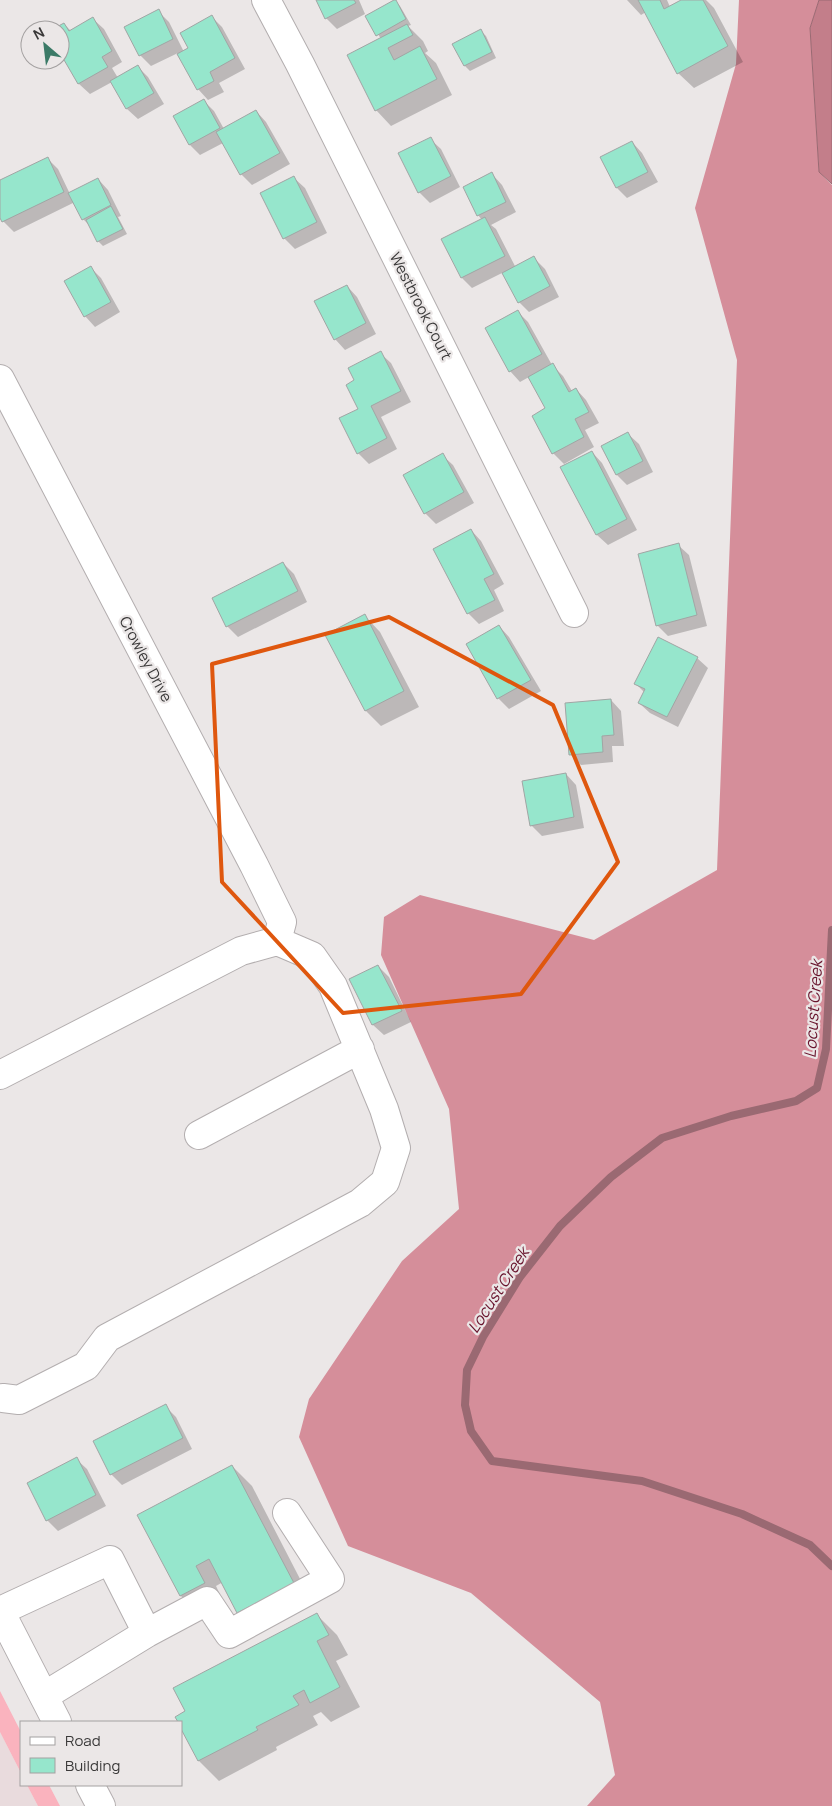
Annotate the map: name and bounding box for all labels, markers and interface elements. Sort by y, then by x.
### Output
north arrow [20,20,70,70]
text: N [30,22,48,44]
street label: Westbrook Court [385,249,457,363]
street label: Crowley Drive [115,612,177,706]
water label: Locust Creek [799,957,828,1058]
water label: Locust Creek [462,1241,535,1337]
legend [20,1721,182,1786]
text: Road [65,1730,101,1751]
text: Building [65,1755,120,1776]

